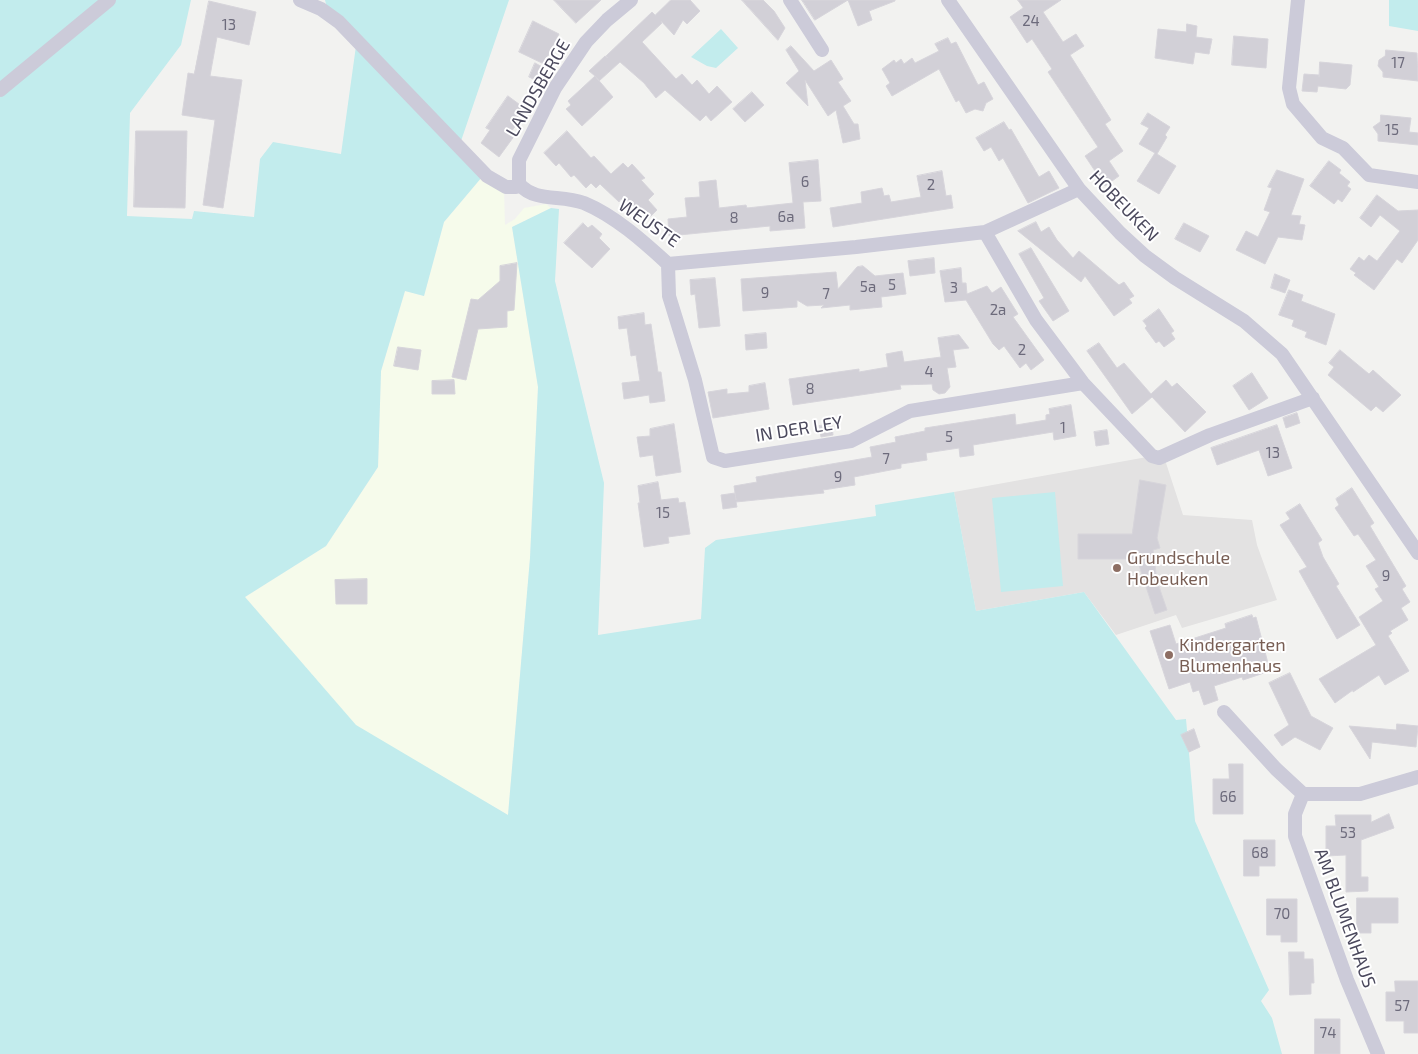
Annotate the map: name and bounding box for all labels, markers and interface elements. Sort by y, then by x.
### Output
house number: 24 [1022,12,1040,30]
house number: 13 [222,16,236,34]
street label: LANDSBERGE [501,35,575,141]
house number: 17 [1391,54,1405,72]
house number: 15 [1385,121,1399,139]
street label: HOBEUKEN [1085,166,1163,246]
house number: 6 [801,173,809,191]
house number: 2 [927,176,935,194]
street label: WEUSTE [614,194,684,252]
house number: 6a [778,208,794,226]
house number: 8 [729,209,739,227]
house number: 5 [888,276,896,294]
house number: 5a [860,278,876,296]
house number: 3 [950,279,958,297]
house number: 9 [761,284,769,302]
house number: 7 [822,285,830,303]
house number: 2a [990,301,1006,319]
house number: 2 [1018,341,1026,359]
house number: 4 [924,363,934,381]
house number: 8 [805,380,815,398]
street label: IN DER LEY [754,411,844,447]
house number: 1 [1060,419,1066,437]
house number: 5 [945,428,953,446]
house number: 13 [1266,444,1280,462]
house number: 7 [882,450,890,468]
house number: 9 [834,468,842,486]
house number: 15 [656,504,670,522]
place label: Grundschule Hobeuken [1127,547,1230,590]
marker: Grundschule Hobeuken [1111,562,1123,574]
house number: 9 [1382,567,1390,585]
place label: Kindergarten Blumenhaus [1179,634,1286,676]
marker: Kindergarten Blumenhaus [1163,649,1175,661]
house number: 66 [1219,788,1237,806]
house number: 53 [1340,824,1356,842]
house number: 68 [1251,844,1269,862]
street label: AM BLUMENHAUS [1310,845,1380,991]
house number: 70 [1274,905,1290,923]
house number: 57 [1394,997,1410,1015]
house number: 74 [1320,1024,1336,1042]

